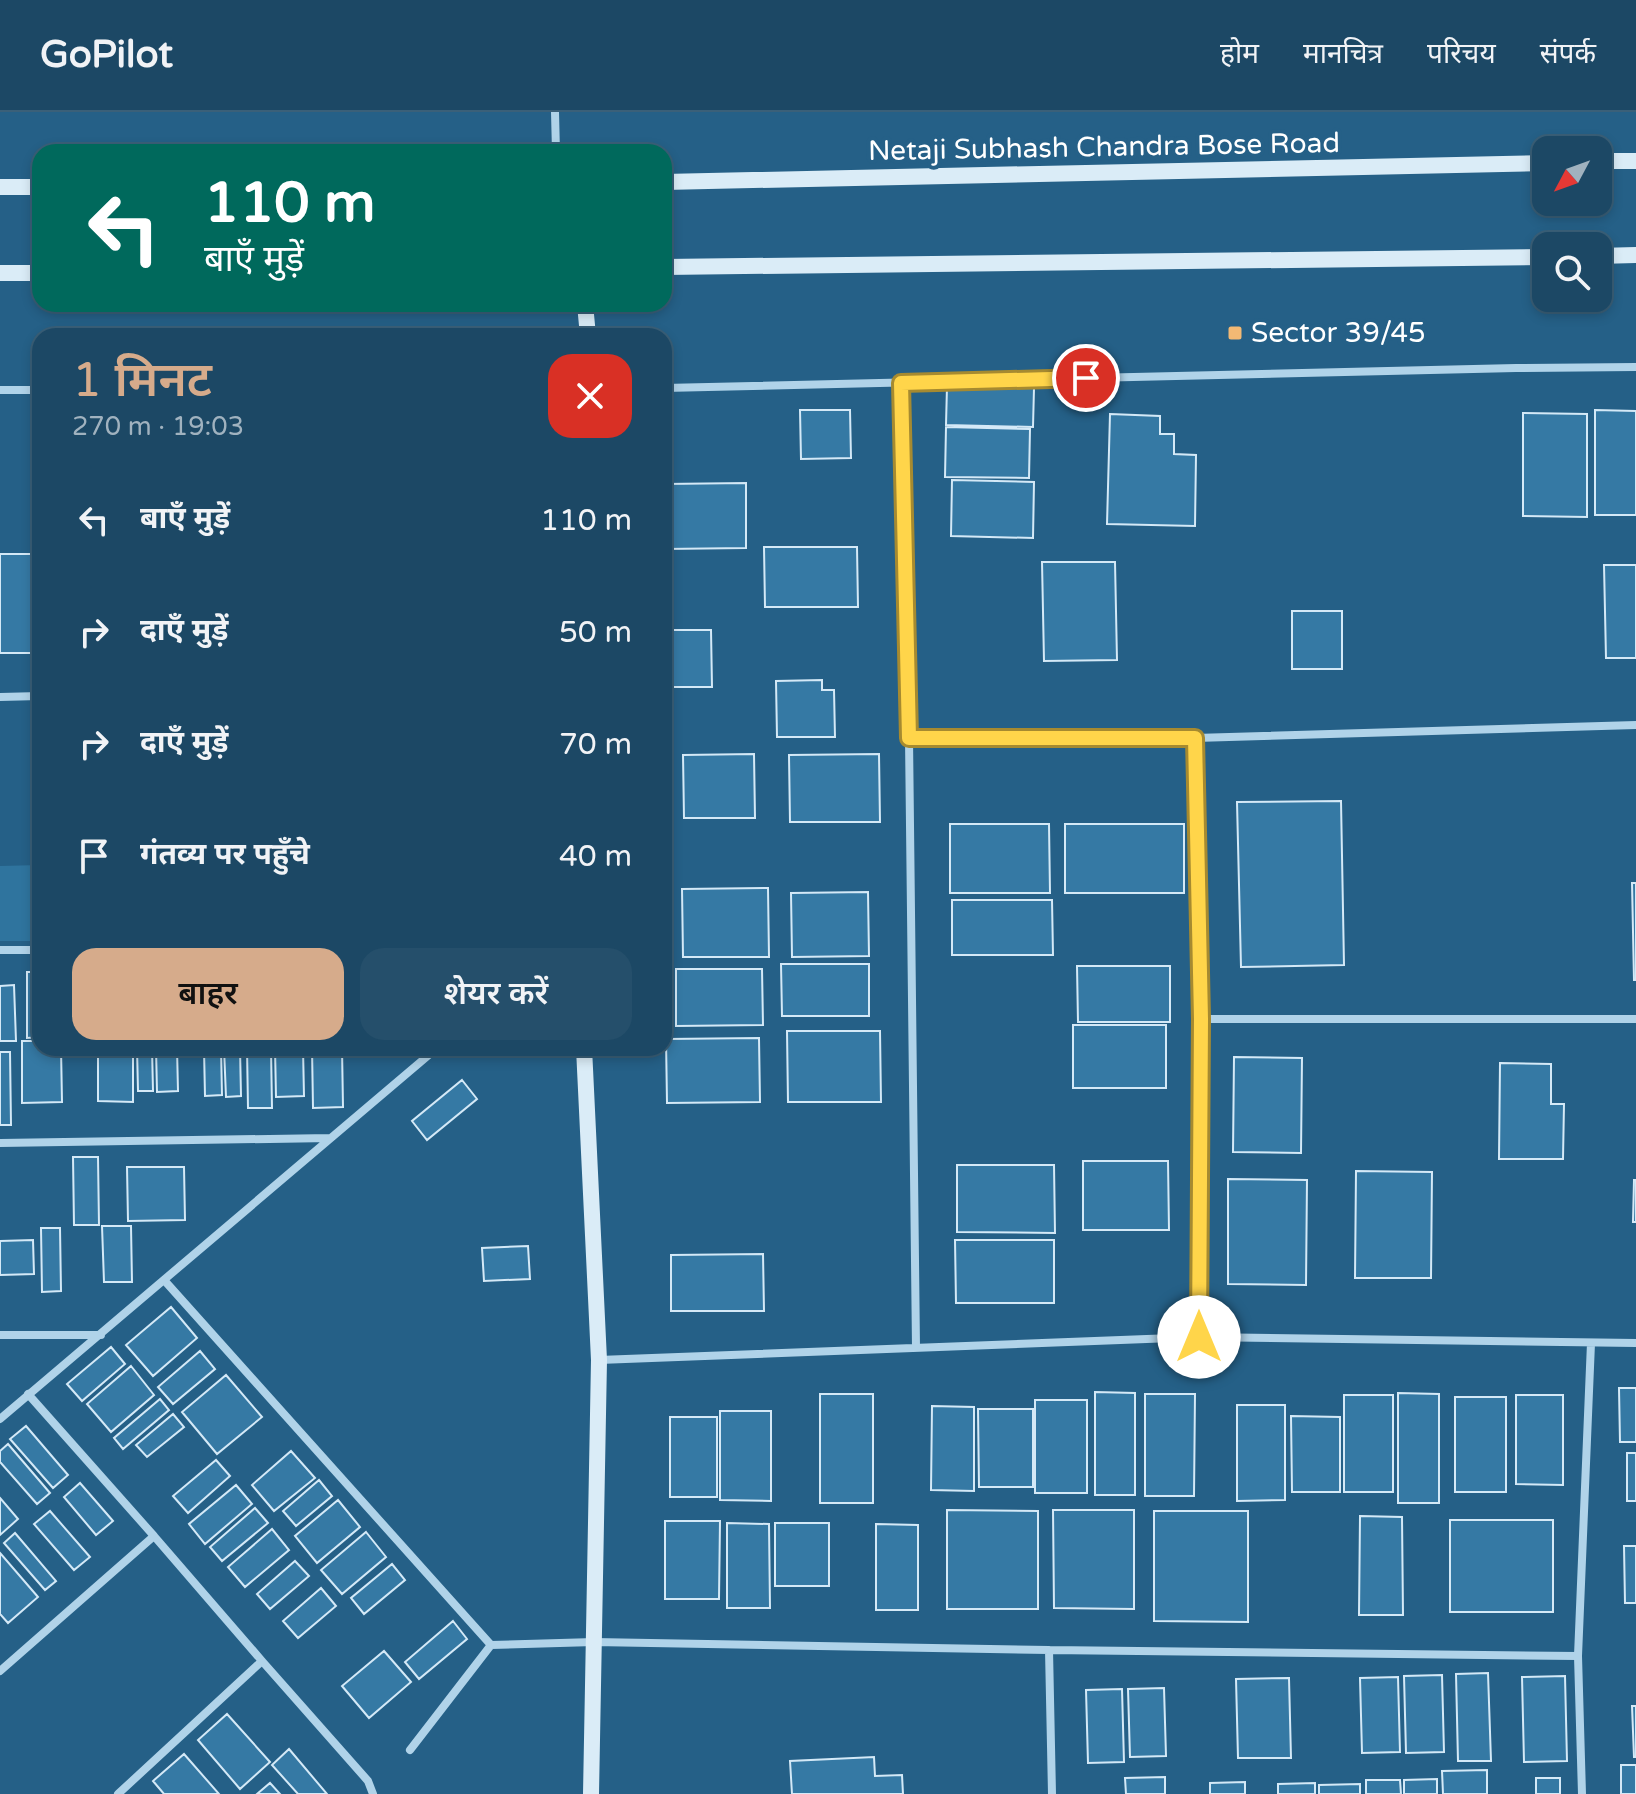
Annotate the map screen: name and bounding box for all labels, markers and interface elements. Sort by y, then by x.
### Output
text: GoPilot [40,32,173,78]
text: होम [1220,37,1259,71]
text: मानचित्र [1303,37,1383,71]
text: परिचय [1427,37,1496,71]
text: संपर्क [1540,37,1596,71]
street label: Netaji Subhash Chandra Bose Road [868,126,1340,168]
north arrow [1532,136,1612,216]
map controls [1532,136,1612,312]
text: 110 m [204,170,375,237]
icon: left [72,176,176,280]
button: search [1532,232,1612,312]
text: बाएँ मुड़ें [204,238,304,281]
place label: Sector 39/45 [1251,316,1426,350]
marker: Sector 39/45 [1226,324,1244,342]
pin [1052,344,1120,412]
text: 1 मिनट [72,352,212,410]
button: close [548,354,632,438]
icon: arrive [1064,356,1108,400]
text: 270 m · 19:03 [72,411,244,442]
icon: left [72,498,116,542]
text: बाएँ मुड़ें [140,500,230,537]
text: 110 m [540,502,632,539]
icon: right [72,610,116,654]
text: दाएँ मुड़ें [140,612,228,649]
text: 50 m [559,614,632,651]
icon: right [72,722,116,766]
text: दाएँ मुड़ें [140,724,228,761]
text: 70 m [559,726,632,763]
icon: arrive [72,834,116,878]
text: गंतव्य पर पहुँचे [140,836,310,873]
text: 40 m [559,838,632,875]
button: बाहर [72,948,344,1040]
button: शेयर करें [360,948,632,1040]
position arrow [1157,1295,1241,1379]

